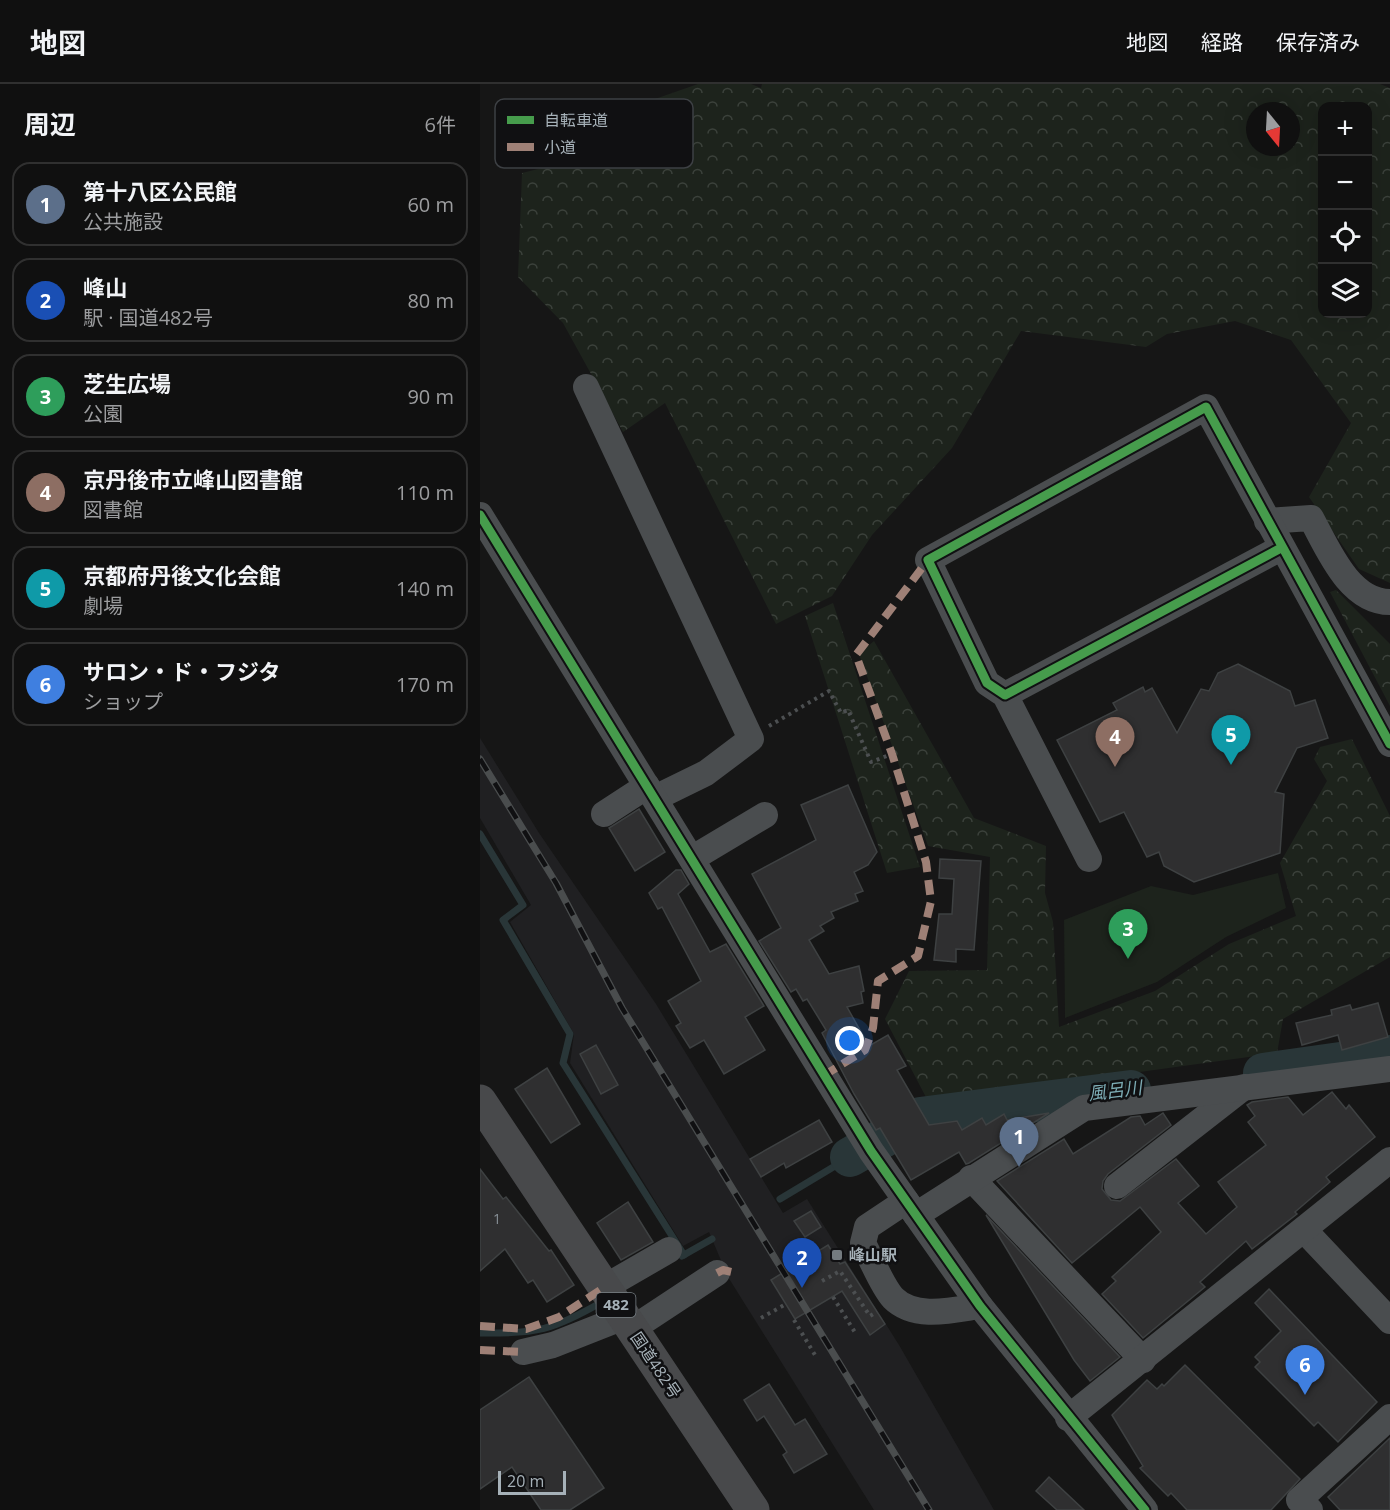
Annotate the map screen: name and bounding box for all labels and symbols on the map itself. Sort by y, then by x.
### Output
legend [495,99,693,168]
north arrow [1246,102,1300,156]
text: 自転車道 [544,109,608,131]
text: 小道 [544,136,576,158]
pin: 5 [1212,716,1251,765]
pin: 4 [1096,718,1134,767]
pin: 3 [1108,910,1148,959]
your location [835,1026,864,1055]
water label: 風呂川 [1087,1075,1145,1105]
pin: 1 [1000,1118,1038,1167]
house number: 1 [493,1209,501,1228]
pin: 2 [782,1238,822,1288]
place label: 峰山駅 [849,1244,897,1266]
marker: 峰山駅 [830,1248,844,1262]
road number: 482 [596,1293,636,1317]
street label: 国道482号 [626,1328,686,1402]
pin: 6 [1286,1346,1324,1395]
scale bar [498,1468,566,1496]

